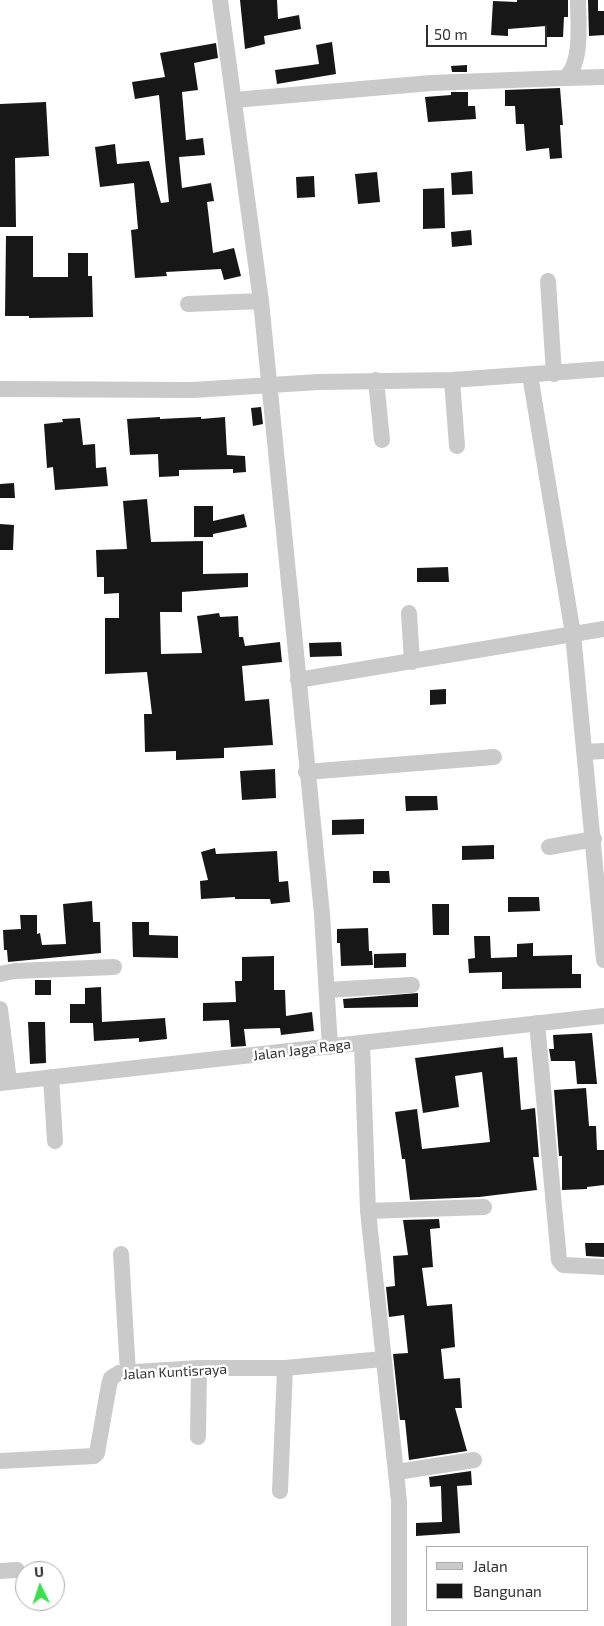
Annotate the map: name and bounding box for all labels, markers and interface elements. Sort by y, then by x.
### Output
scale bar [429,15,550,47]
text: 50 m [434,25,468,43]
street label: Jalan Jaga Raga [252,1036,352,1064]
street label: Jalan Kuntisraya [123,1361,227,1383]
legend [426,1546,589,1611]
text: Jalan [473,1557,508,1575]
north arrow [15,1561,65,1611]
text: U [34,1563,44,1580]
text: Bangunan [473,1582,542,1600]

